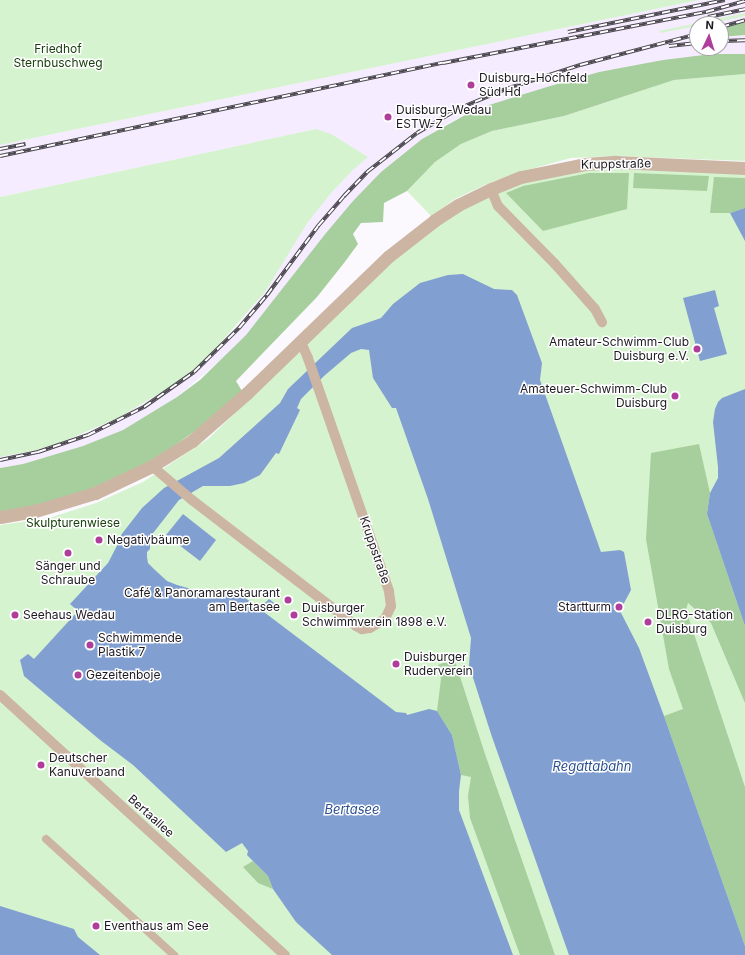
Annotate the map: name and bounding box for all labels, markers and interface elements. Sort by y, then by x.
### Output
north arrow [689,16,729,56]
text: N [705,18,714,32]
park label: Friedhof Sternbuschweg [14,42,102,70]
place label: Duisburg-Hochfeld Süd Hd [479,71,587,99]
marker: Duisburg-Hochfeld Süd Hd [466,80,476,90]
place label: Duisburg-Wedau ESTW-Z [396,103,491,131]
marker: Duisburg-Wedau ESTW-Z [383,112,393,122]
street label: Kruppstraße [581,156,651,172]
place label: Amateur-Schwimm-Club Duisburg e.V. [549,335,689,363]
marker: Amateur-Schwimm-Club Duisburg e.V. [692,344,702,354]
place label: Amateuer-Schwimm-Club Duisburg [520,382,667,410]
marker: Amateuer-Schwimm-Club Duisburg [670,391,680,401]
street label: Kruppstraße [357,514,393,586]
park label: Skulpturenwiese [26,516,120,530]
place label: Negativbäume [107,533,190,547]
marker: Negativbäume [94,535,104,545]
marker: Sänger und Schraube [63,548,73,558]
place label: Sänger und Schraube [35,559,101,587]
place label: Café & Panoramarestaurant am Bertasee [124,586,280,614]
marker: Café & Panoramarestaurant am Bertasee [283,595,293,605]
place label: Startturm [558,600,611,614]
place label: Duisburger Schwimmverein 1898 e.V. [302,601,447,629]
marker: Startturm [614,602,624,612]
place label: Seehaus Wedau [23,608,115,622]
place label: DLRG-Station Duisburg [656,608,733,636]
marker: Seehaus Wedau [10,610,20,620]
marker: Duisburger Schwimmverein 1898 e.V. [289,610,299,620]
marker: DLRG-Station Duisburg [643,617,653,627]
place label: Schwimmende Plastik 7 [98,631,182,659]
marker: Schwimmende Plastik 7 [85,640,95,650]
place label: Duisburger Ruderverein [404,650,473,678]
marker: Duisburger Ruderverein [391,659,401,669]
place label: Gezeitenboje [86,668,160,682]
marker: Gezeitenboje [73,670,83,680]
place label: Deutscher Kanuverband [49,751,125,779]
water label: Regattabahn [553,758,631,774]
marker: Deutscher Kanuverband [36,760,46,770]
street label: Bertaallee [125,792,177,840]
water label: Bertasee [324,801,380,817]
place label: Eventhaus am See [104,919,209,933]
marker: Eventhaus am See [91,921,101,931]

